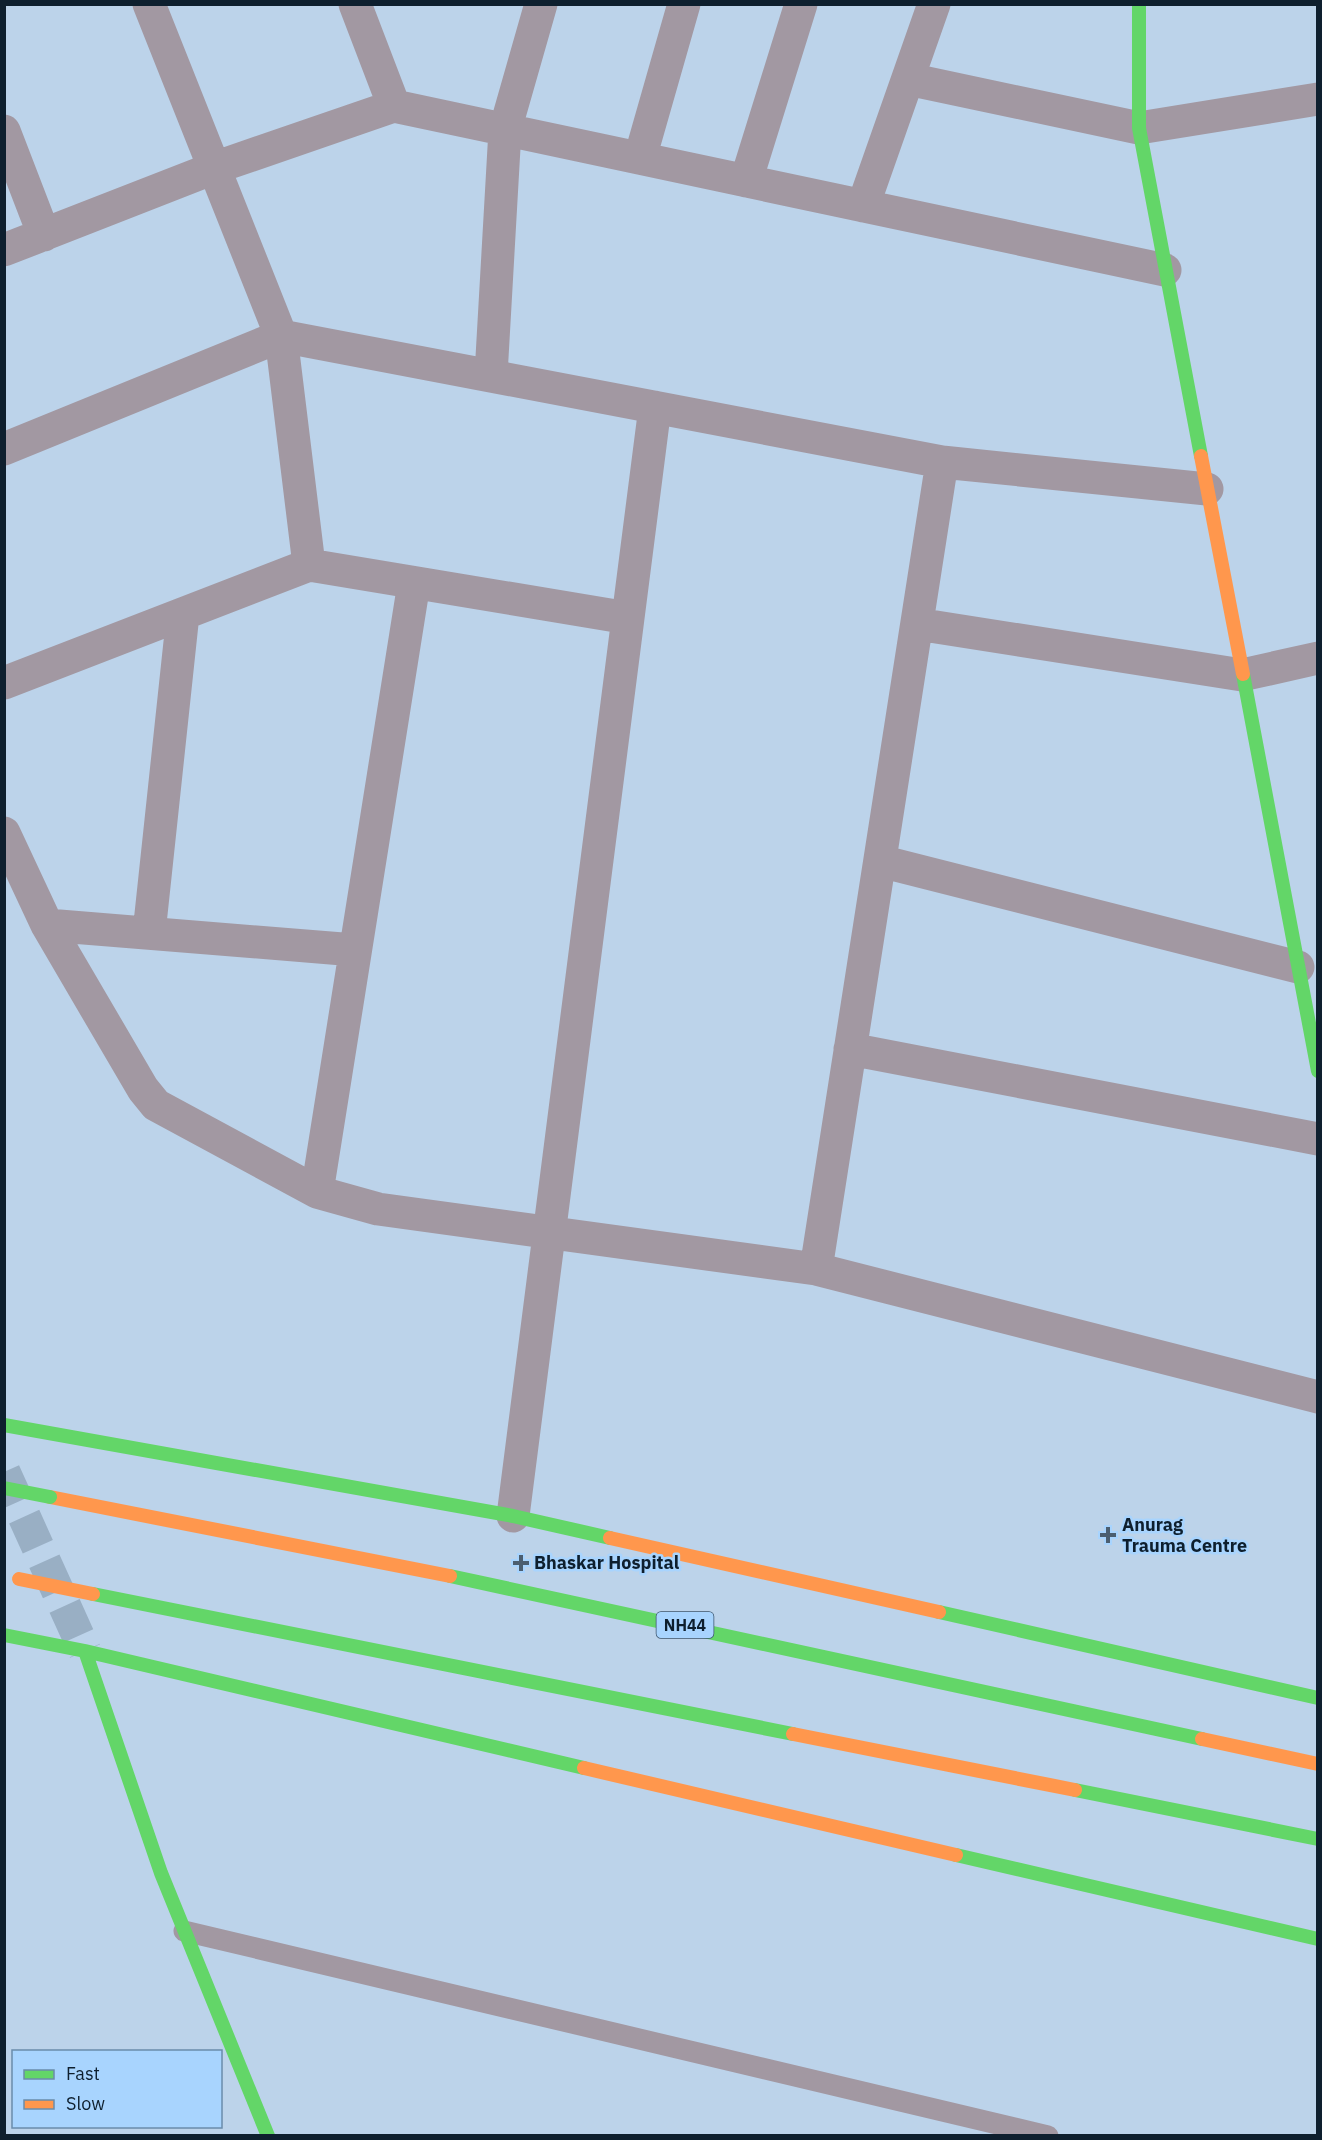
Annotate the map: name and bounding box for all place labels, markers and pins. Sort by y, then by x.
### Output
place label: Anurag Trauma Centre [1122,1513,1247,1557]
marker: Anurag Trauma Centre [1099,1526,1117,1544]
place label: Bhaskar Hospital [534,1551,680,1574]
marker: Bhaskar Hospital [512,1554,530,1572]

